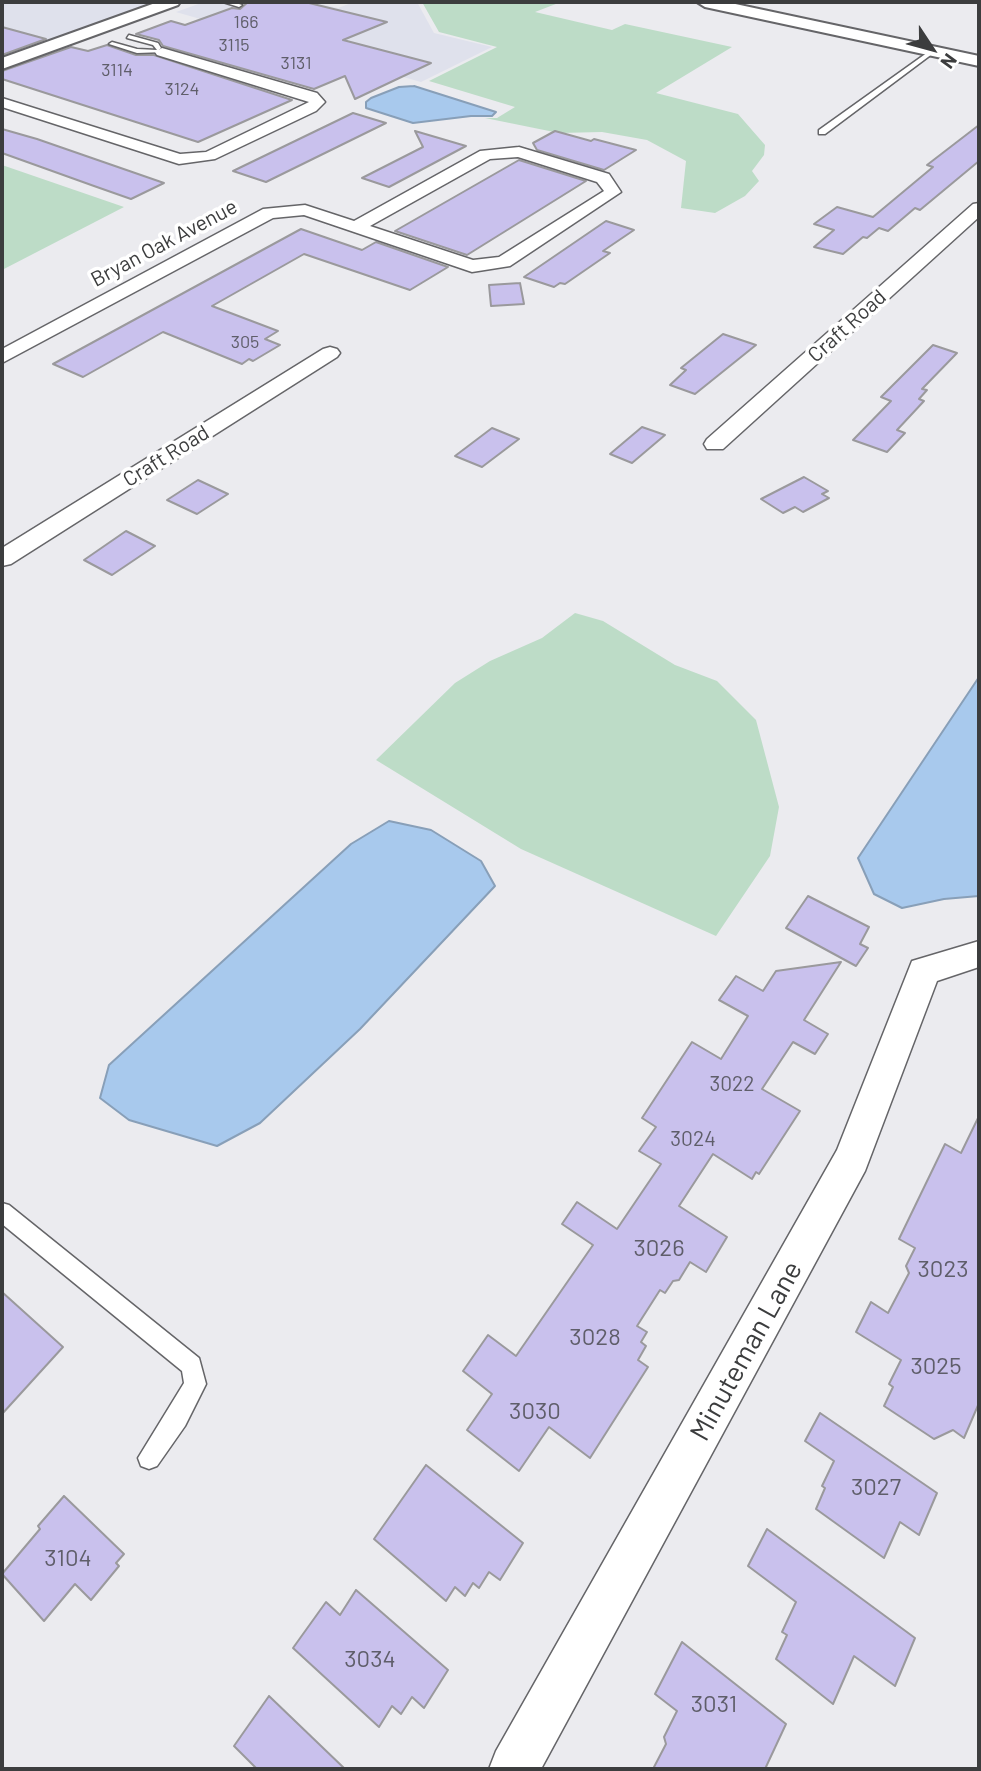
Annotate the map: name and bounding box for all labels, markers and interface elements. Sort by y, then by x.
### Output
house number: 166 [234,11,258,33]
north arrow [897,14,967,84]
house number: 3115 [218,34,250,56]
text: N [936,50,962,74]
house number: 3131 [281,52,311,74]
house number: 3114 [101,59,133,81]
house number: 3124 [164,78,200,100]
street label: Bryan Oak Avenue [86,194,242,292]
street label: Craft Road [803,284,891,368]
house number: 305 [231,331,259,353]
street label: Craft Road [118,420,214,492]
house number: 3022 [709,1071,755,1097]
house number: 3024 [670,1126,716,1152]
house number: 3026 [633,1234,685,1262]
street label: Minuteman Lane [683,1255,809,1447]
house number: 3023 [918,1255,968,1283]
house number: 3028 [569,1323,621,1351]
house number: 3025 [910,1352,962,1380]
house number: 3030 [509,1397,561,1425]
house number: 3027 [851,1473,901,1501]
house number: 3104 [44,1544,92,1572]
house number: 3034 [344,1645,396,1673]
house number: 3031 [691,1690,737,1718]

